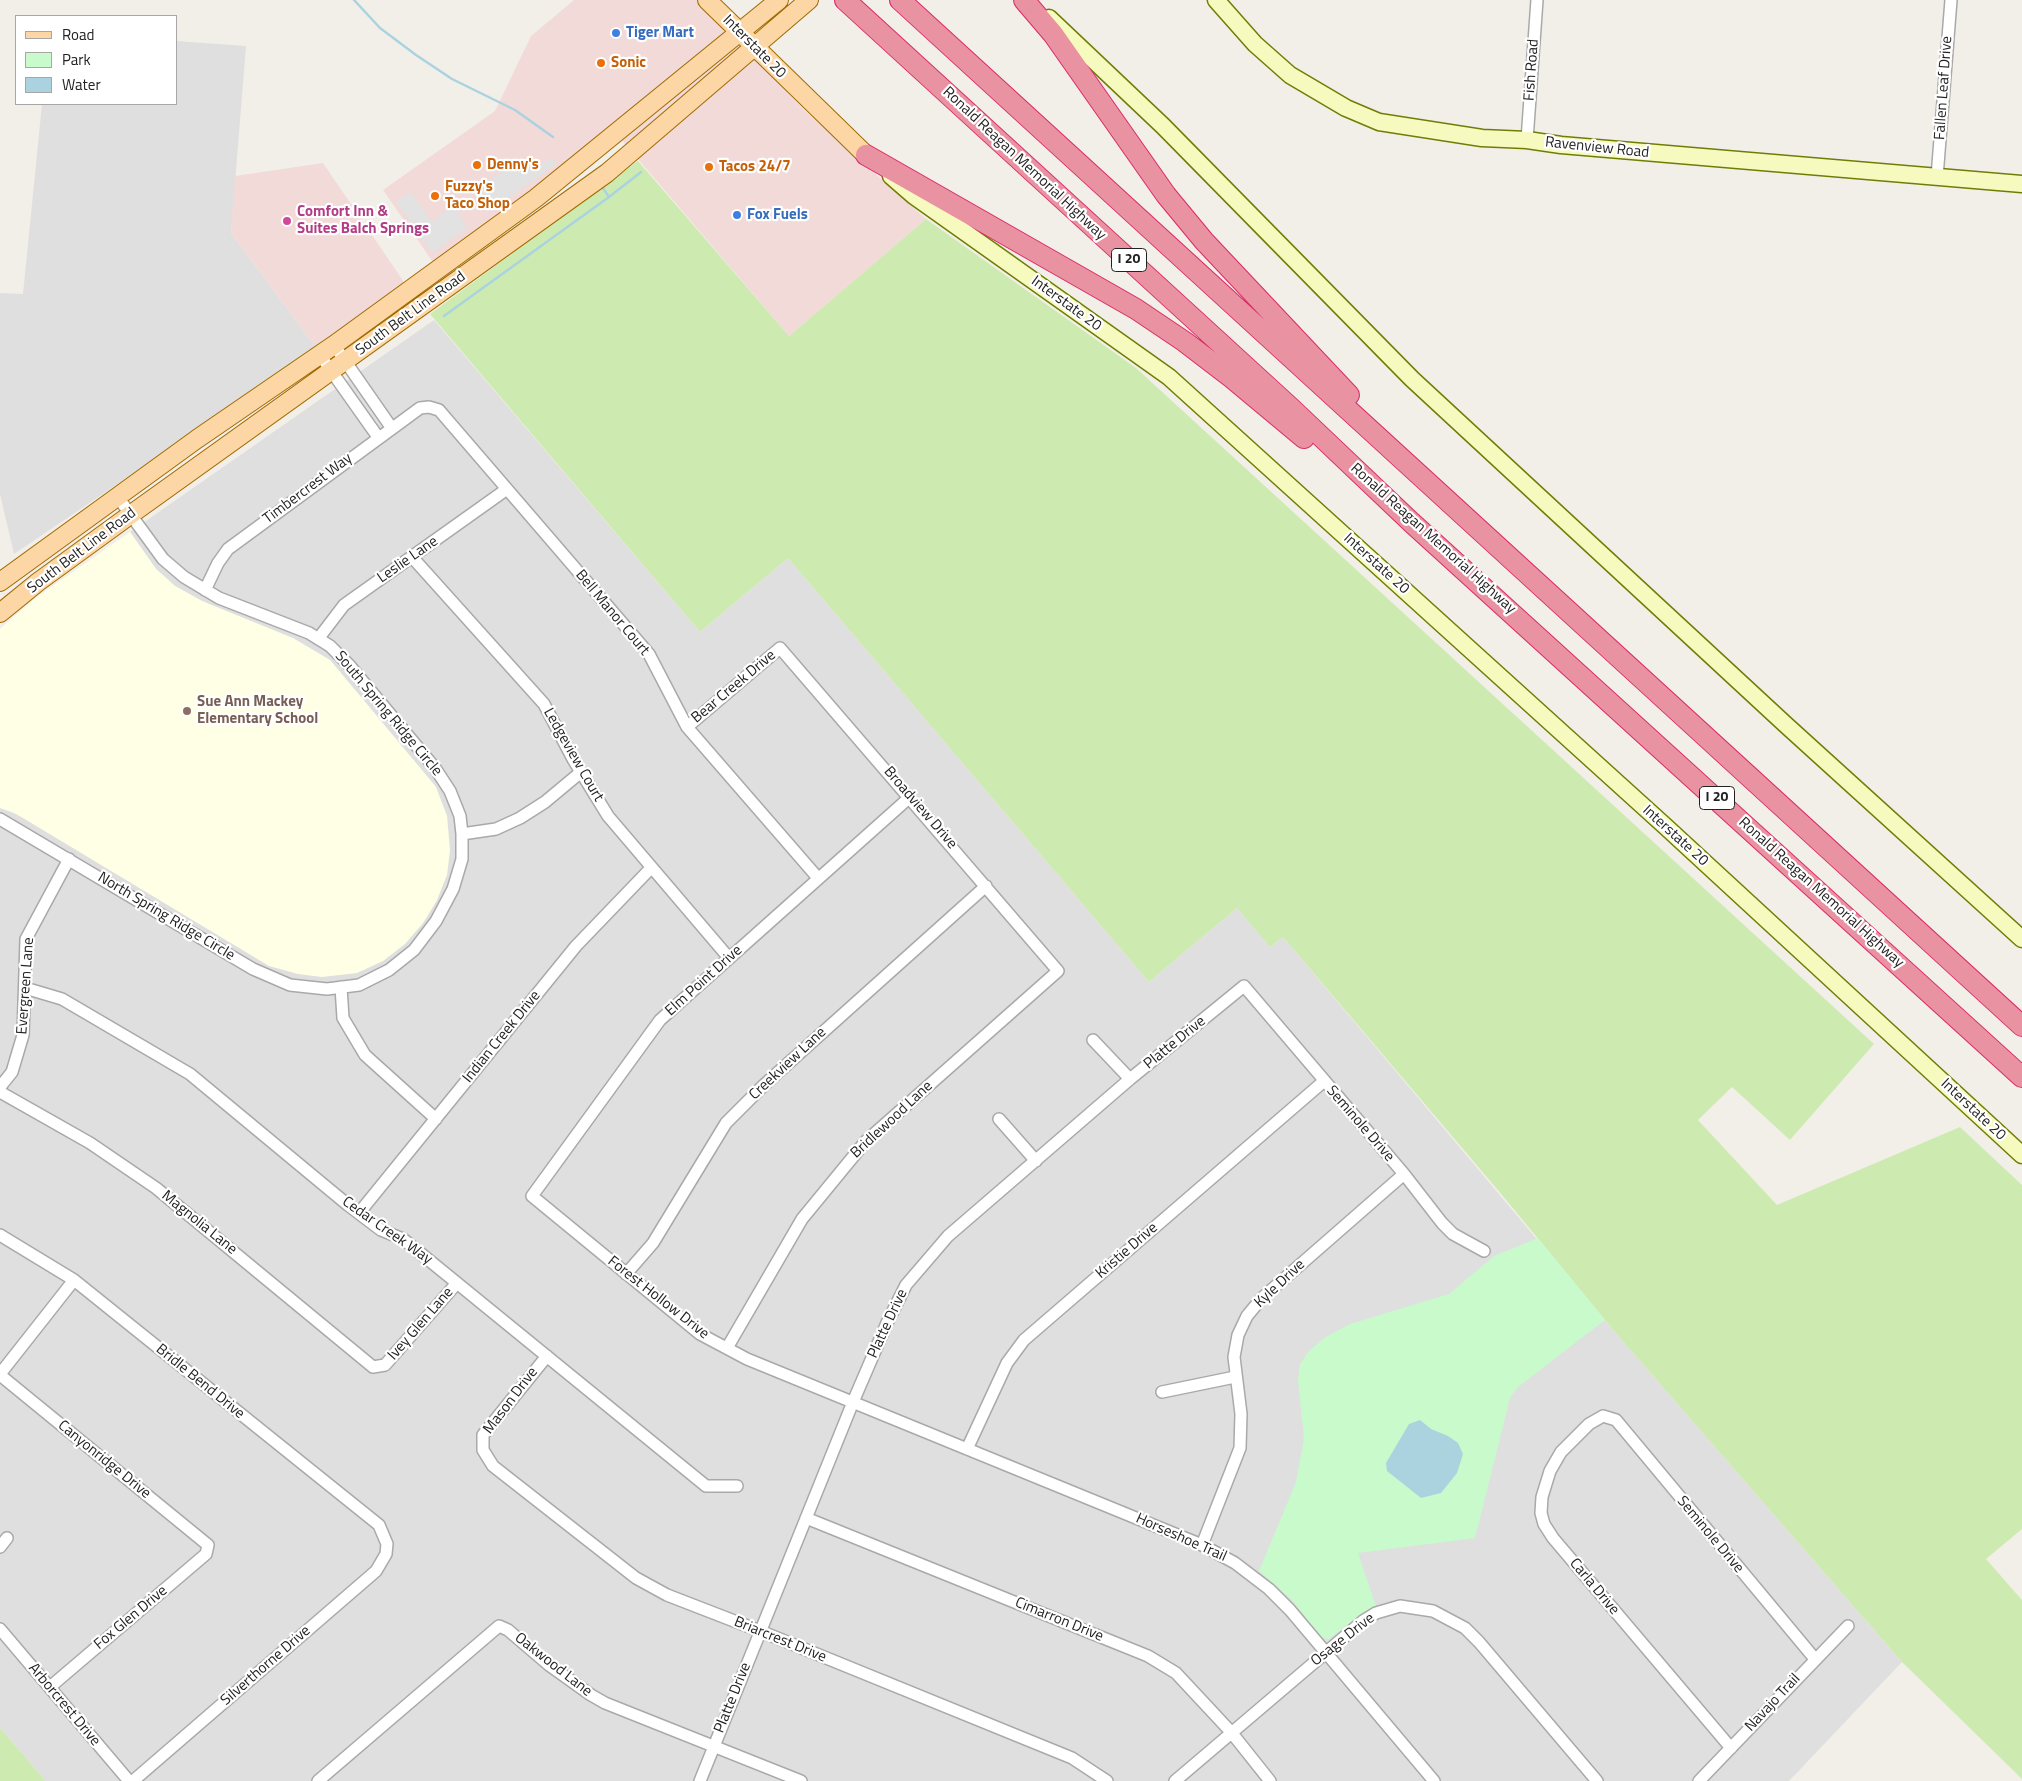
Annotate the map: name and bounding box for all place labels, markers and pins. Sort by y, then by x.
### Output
place label: Tiger Mart [626,24,694,42]
marker: Tiger Mart [610,27,622,39]
place label: Sonic [611,54,646,72]
marker: Sonic [595,57,607,69]
place label: Denny's [487,156,539,174]
place label: Tacos 24/7 [719,158,791,176]
marker: Denny's [471,159,483,171]
marker: Tacos 24/7 [703,161,715,173]
place label: Fuzzy's Taco Shop [445,178,510,213]
marker: Fuzzy's Taco Shop [429,190,441,202]
place label: Comfort Inn & Suites Balch Springs [297,203,429,238]
place label: Fox Fuels [747,206,808,224]
marker: Fox Fuels [731,209,743,221]
marker: Comfort Inn & Suites Balch Springs [281,215,293,227]
place label: Sue Ann Mackey Elementary School [197,693,318,728]
marker: Sue Ann Mackey Elementary School [181,705,193,717]

